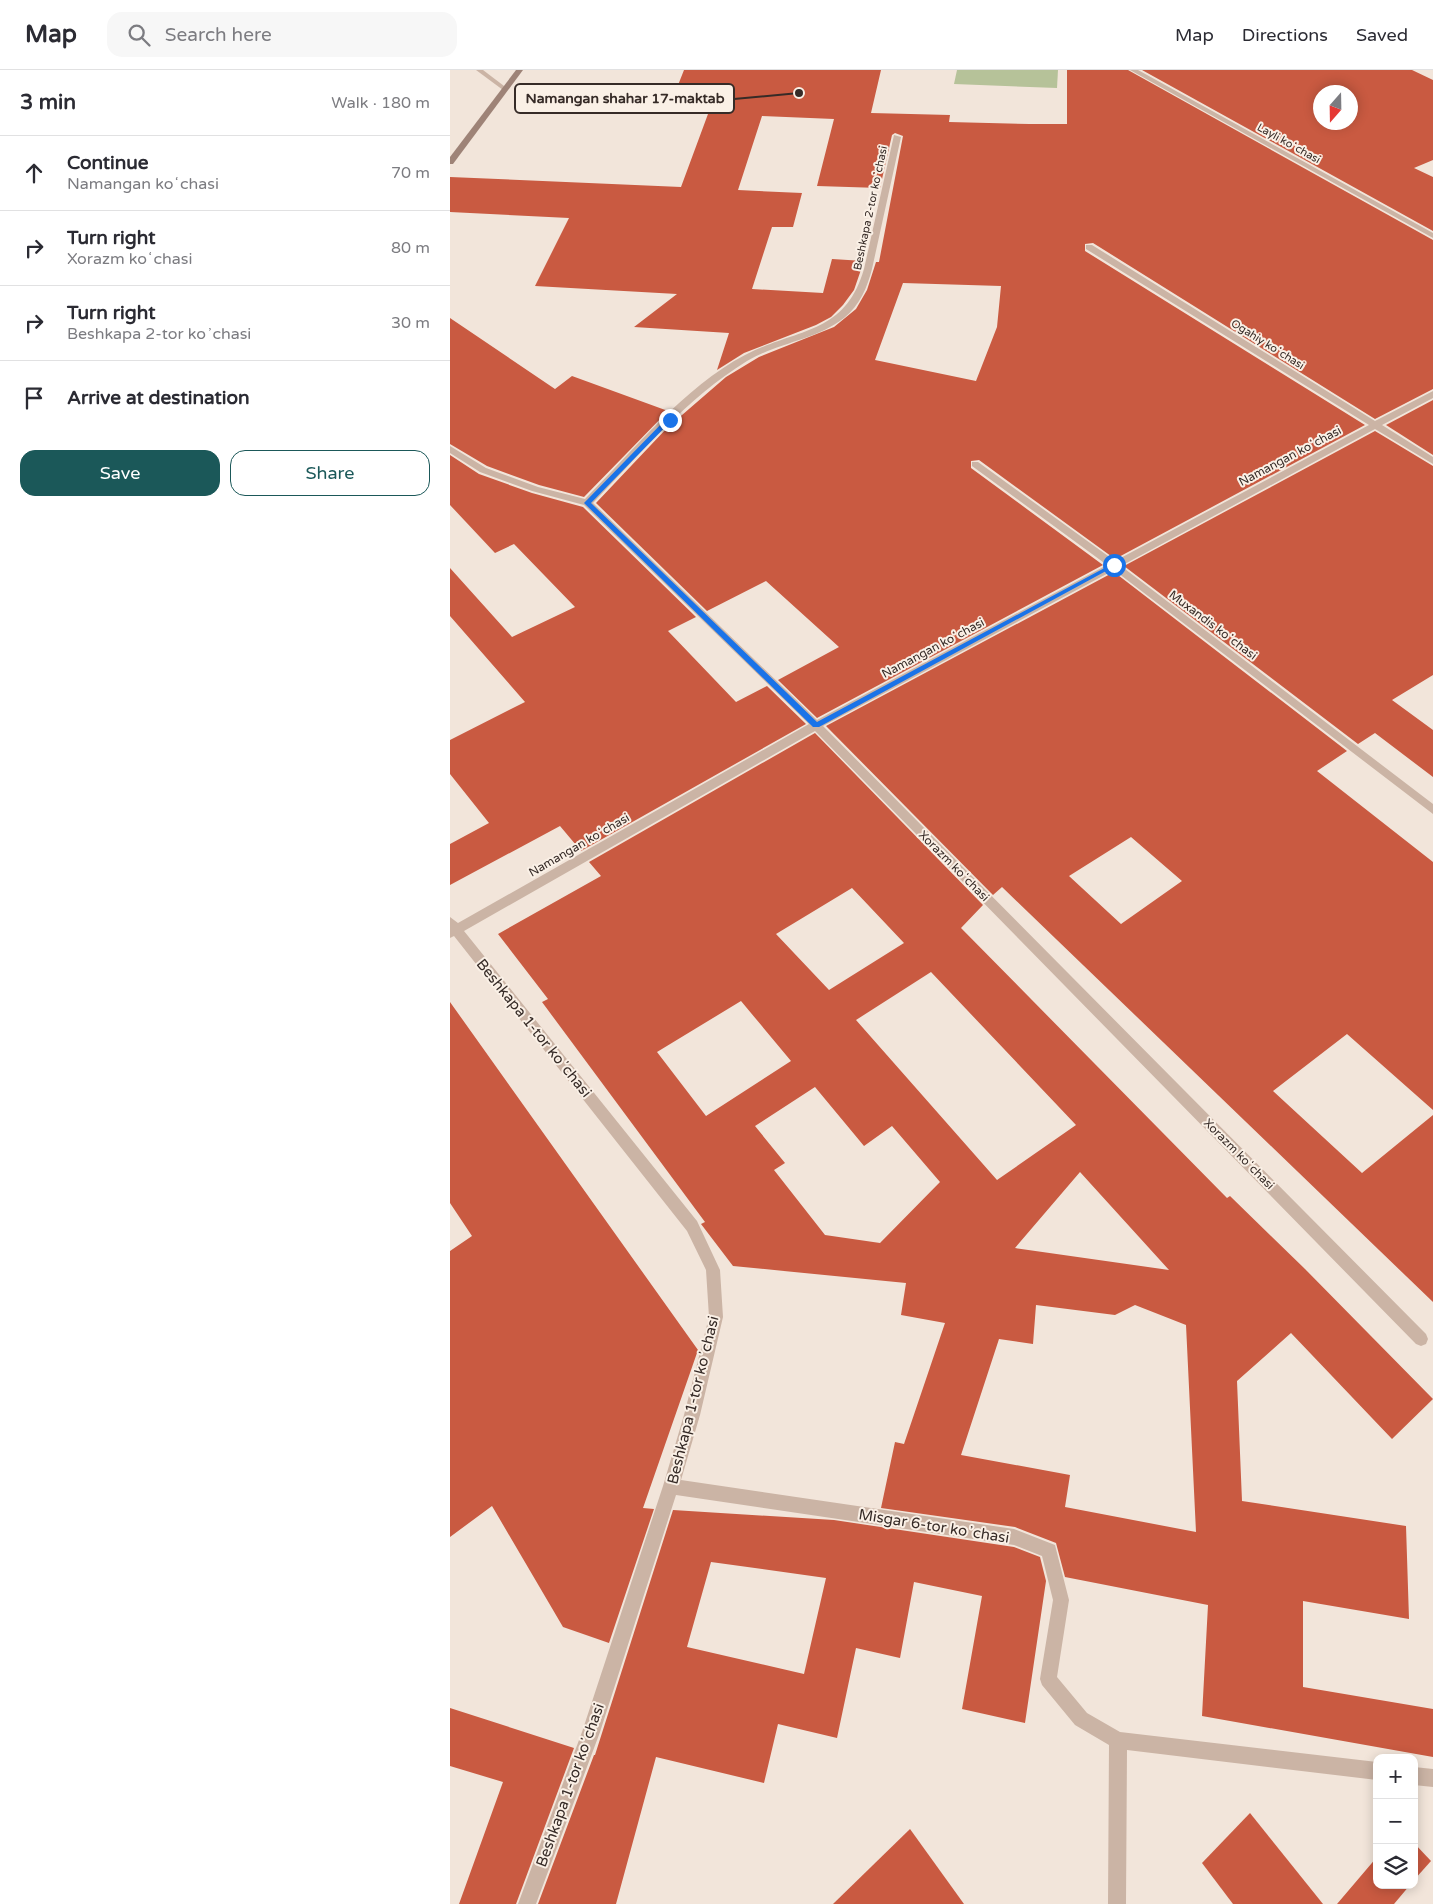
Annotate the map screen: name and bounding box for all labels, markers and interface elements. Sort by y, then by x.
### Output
search box [107,12,457,57]
text: Map [25,20,77,49]
icon: search [125,21,153,49]
text: Search here [165,24,272,46]
text: Map [1175,24,1214,46]
text: Directions [1242,24,1328,46]
text: Saved [1356,24,1408,46]
callout: Namangan shahar 17-maktab [515,84,734,113]
north arrow [1313,85,1358,130]
text: 3 min [20,90,76,115]
text: Namangan shahar 17-maktab [525,90,725,107]
text: Walk · 180 m [331,93,430,113]
street label: Layli koʻchasi [1255,121,1323,166]
street label: Beshkapa 2-tor koʼchasi [851,145,890,271]
text: Continue [67,152,149,174]
icon: ahead [20,159,48,187]
text: 70 m [391,163,430,183]
text: Namangan koʻchasi [67,174,219,194]
text: Turn right [67,227,155,249]
icon: right [20,234,48,262]
text: 80 m [391,238,430,258]
text: Xorazm koʻchasi [67,249,192,269]
text: Turn right [67,302,155,324]
icon: right [20,309,48,337]
text: 30 m [391,313,430,333]
street label: Ogahiy koʻchasi [1229,317,1307,372]
text: Beshkapa 2-tor koʼchasi [67,324,251,344]
icon: arrive [20,384,48,412]
text: Arrive at destination [67,387,250,409]
route end [659,409,682,432]
street label: Namangan koʻchasi [1236,423,1344,489]
button: Save [20,450,220,496]
button: Share [230,450,430,496]
route start [1103,554,1126,577]
street label: Muxandis koʻchasi [1166,587,1260,663]
street label: Namangan koʻchasi [879,615,987,681]
street label: Namangan koʻchasi [526,810,632,880]
street label: Xorazm koʻchasi [916,828,992,904]
street label: Beshkapa 1-tor koʼchasi [473,955,595,1101]
street label: Xorazm koʻchasi [1201,1116,1277,1192]
street label: Beshkapa 1-tor koʼchasi [663,1314,723,1486]
street label: Misgar 6-tor koʼchasi [857,1505,1011,1547]
street label: Beshkapa 1-tor koʼchasi [532,1701,608,1869]
map controls [1373,1754,1418,1889]
button: + [1373,1754,1418,1799]
button: − [1373,1799,1418,1844]
button: layers [1373,1844,1418,1889]

